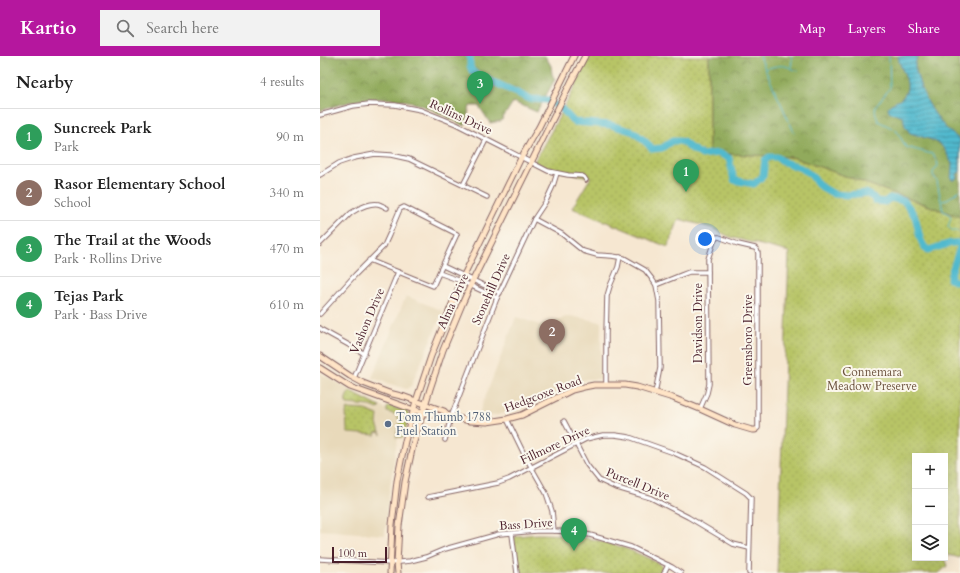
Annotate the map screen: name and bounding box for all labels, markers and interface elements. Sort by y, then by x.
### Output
search box [100,10,380,46]
text: Kartio [20,15,76,41]
icon: search [114,17,136,39]
text: Search here [146,18,219,38]
text: Map [799,19,826,38]
text: Layers [848,19,886,38]
text: Share [908,19,940,38]
text: Nearby [16,71,73,94]
pin: 3 [467,71,493,104]
text: 4 results [260,73,304,91]
street label: Rollins Drive [427,96,495,138]
text: Suncreek Park [54,118,152,138]
text: 1 [26,128,32,146]
text: 90 m [276,128,304,146]
text: Park [54,138,79,156]
pin: 1 [673,159,699,192]
text: Rasor Elementary School [54,174,225,194]
text: 2 [26,184,32,202]
text: 340 m [270,184,304,202]
text: School [54,194,91,212]
your location [695,229,715,249]
text: The Trail at the Woods [54,230,211,250]
text: 3 [26,240,32,258]
text: 470 m [270,240,304,258]
text: Park · Rollins Drive [54,250,162,268]
street label: Stonehill Drive [468,251,514,327]
street label: Alma Drive [434,271,472,331]
street label: Davidson Drive [690,283,706,363]
text: Tejas Park [54,286,124,306]
street label: Vashon Drive [346,286,388,356]
street label: Greensboro Drive [740,294,756,386]
text: 4 [26,296,32,314]
text: 610 m [270,296,304,314]
text: Park · Bass Drive [54,306,147,324]
pin: 2 [539,319,565,352]
park label: Connemara Meadow Preserve [827,364,917,394]
street label: Hedgcoxe Road [502,372,585,416]
place label: Tom Thumb 1788 Fuel Station [396,409,491,439]
marker: Tom Thumb 1788 Fuel Station [383,419,393,429]
street label: Fillmore Drive [518,422,592,468]
map controls [912,453,948,561]
button: + [912,453,948,489]
street label: Purcell Drive [604,464,672,504]
button: − [912,489,948,525]
street label: Bass Drive [499,514,553,534]
pin: 4 [561,518,587,551]
button: layers [912,525,948,561]
scale bar [332,545,387,564]
text: 100 m [338,546,367,561]

